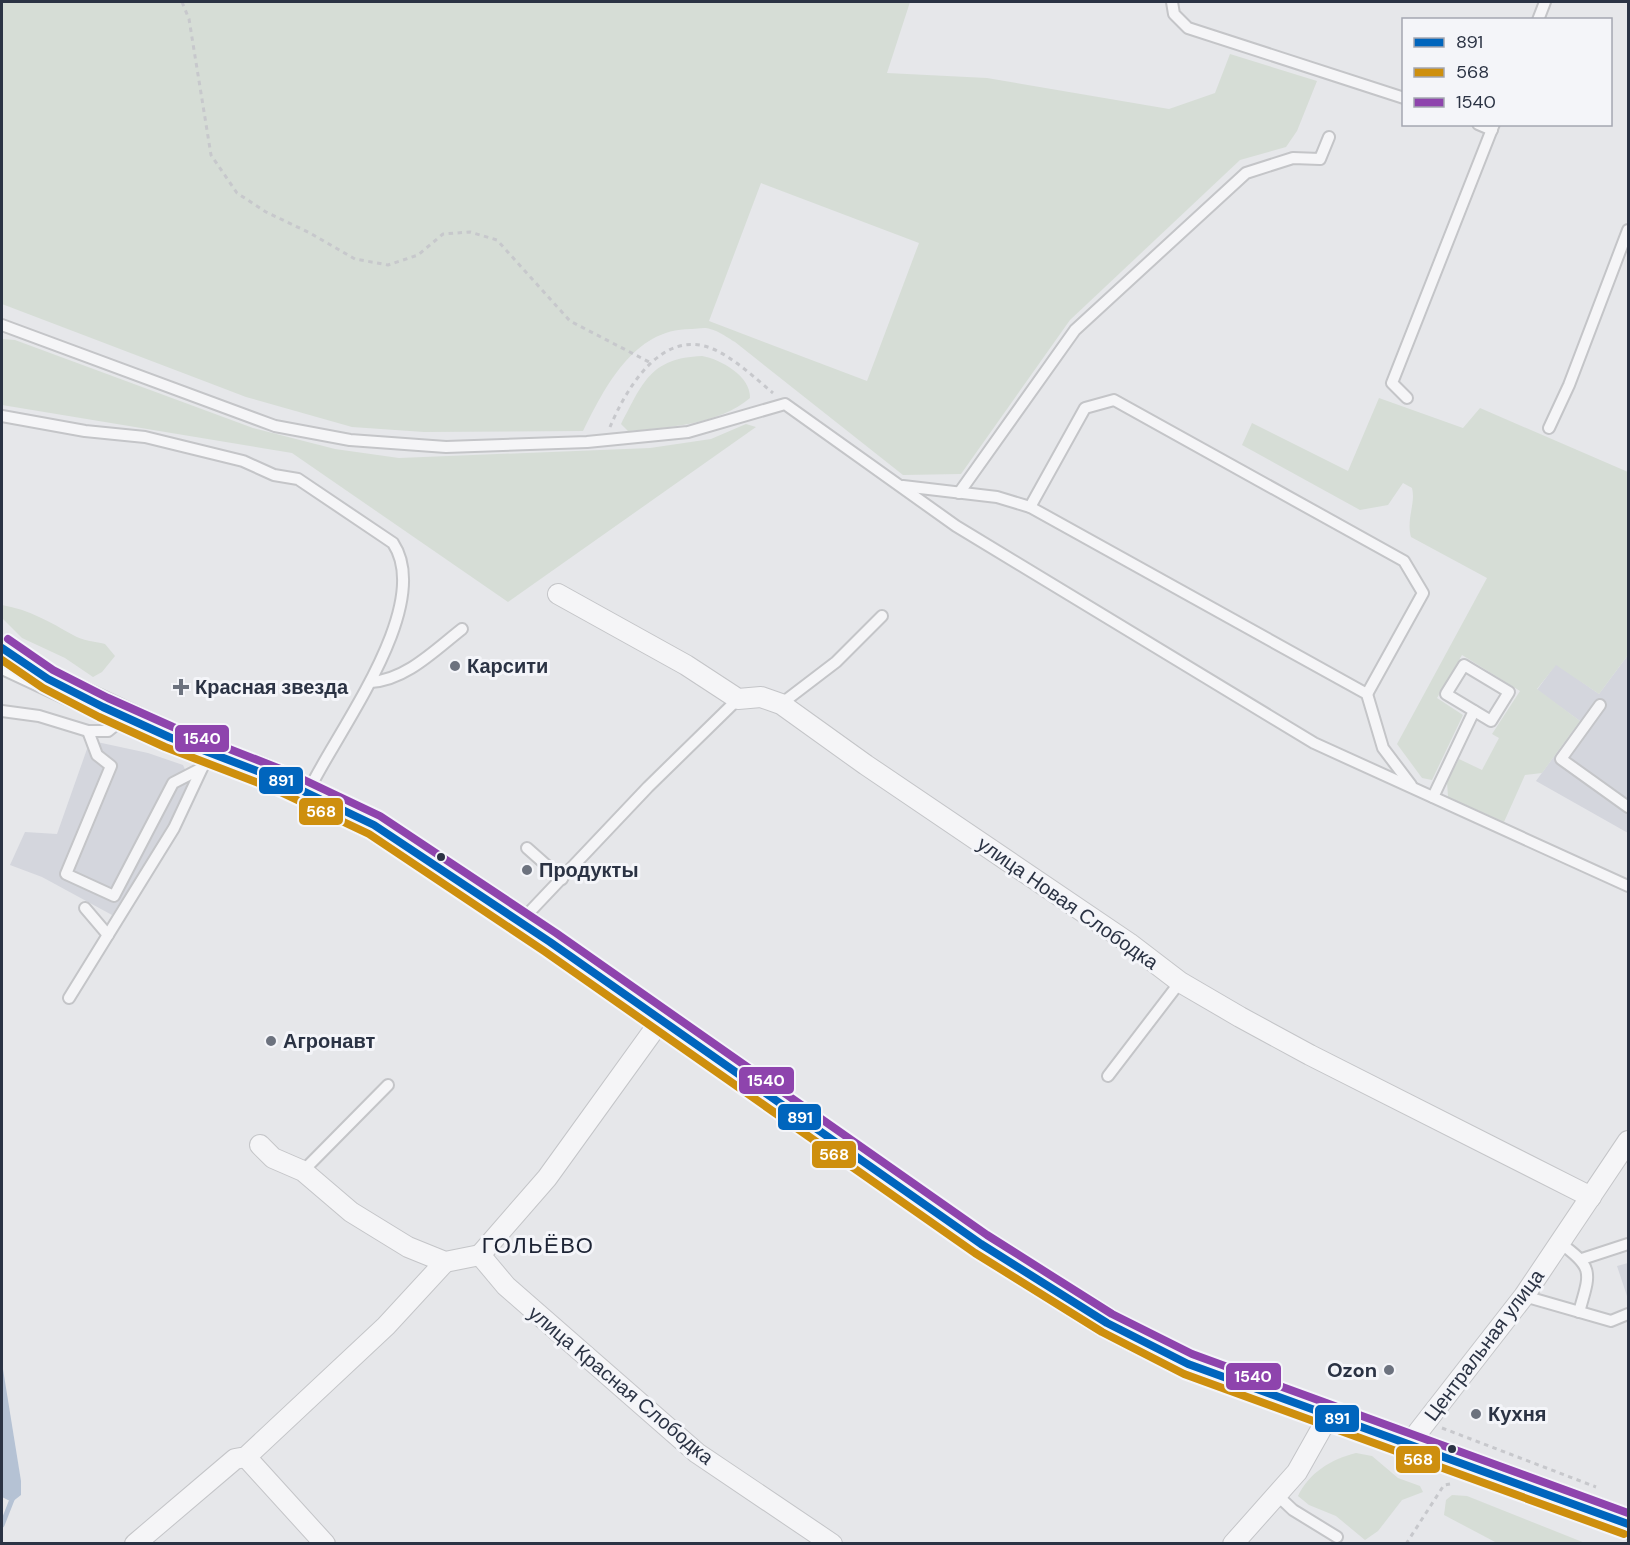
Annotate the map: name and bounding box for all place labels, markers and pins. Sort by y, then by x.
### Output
place label: Карсити [467,653,548,679]
marker: Карсити [448,659,462,673]
place label: Красная звезда [195,674,349,700]
marker: Красная звезда [172,678,190,696]
unlabelled marker [435,851,447,863]
place label: Продукты [539,857,639,883]
marker: Продукты [520,863,534,877]
place label: Агронавт [283,1028,375,1054]
marker: Агронавт [264,1034,278,1048]
place label: Ozon [1327,1357,1377,1383]
marker: Ozon [1382,1363,1396,1377]
place label: Кухня [1488,1401,1546,1427]
marker: Кухня [1469,1407,1483,1421]
unlabelled marker [1446,1443,1458,1455]

